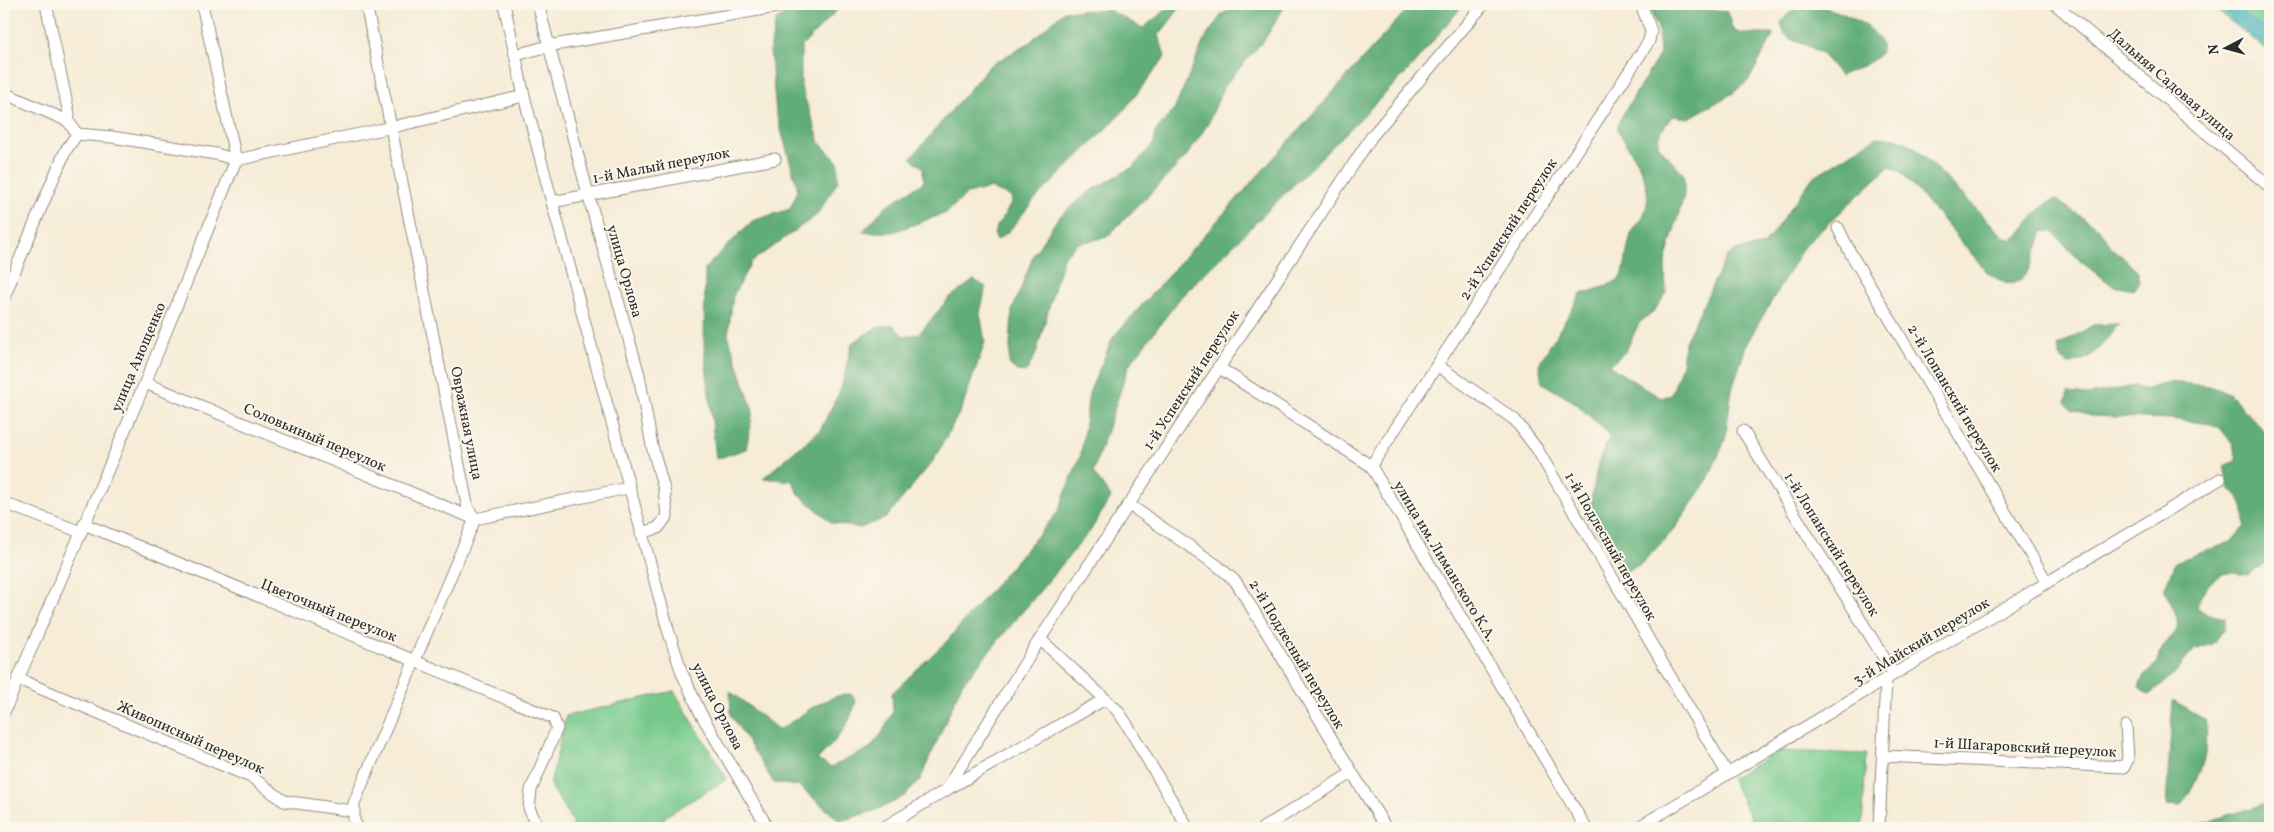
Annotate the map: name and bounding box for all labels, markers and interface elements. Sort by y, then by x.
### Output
north arrow [2202,22,2252,72]
street label: Дальняя Садовая улица [2103,24,2239,146]
text: N [2205,43,2225,55]
street label: 1-й Малый переулок [591,143,732,190]
street label: 2-й Успенский переулок [1455,155,1563,305]
street label: улица Орлова [600,223,647,320]
street label: улица Анощенко [107,299,172,416]
street label: 1-й Успенский переулок [1139,307,1245,455]
street label: 2-й Лопанский переулок [1901,321,2006,477]
street label: Овражная улица [444,365,487,482]
street label: Соловьиный переулок [240,399,389,478]
street label: 1-й Подлесный переулок [1558,469,1661,625]
street label: 1-й Лопанский переулок [1778,469,1884,621]
street label: улица им. Лиманского К.А. [1387,477,1500,646]
street label: Цветочный переулок [257,574,400,648]
street label: 2-й Подлесный переулок [1243,576,1349,734]
street label: 3-й Майский переулок [1850,593,1994,691]
street label: улица Орлова [686,659,748,754]
street label: Живописный переулок [114,696,267,780]
street label: 1-й Шагаровский переулок [1933,733,2117,764]

